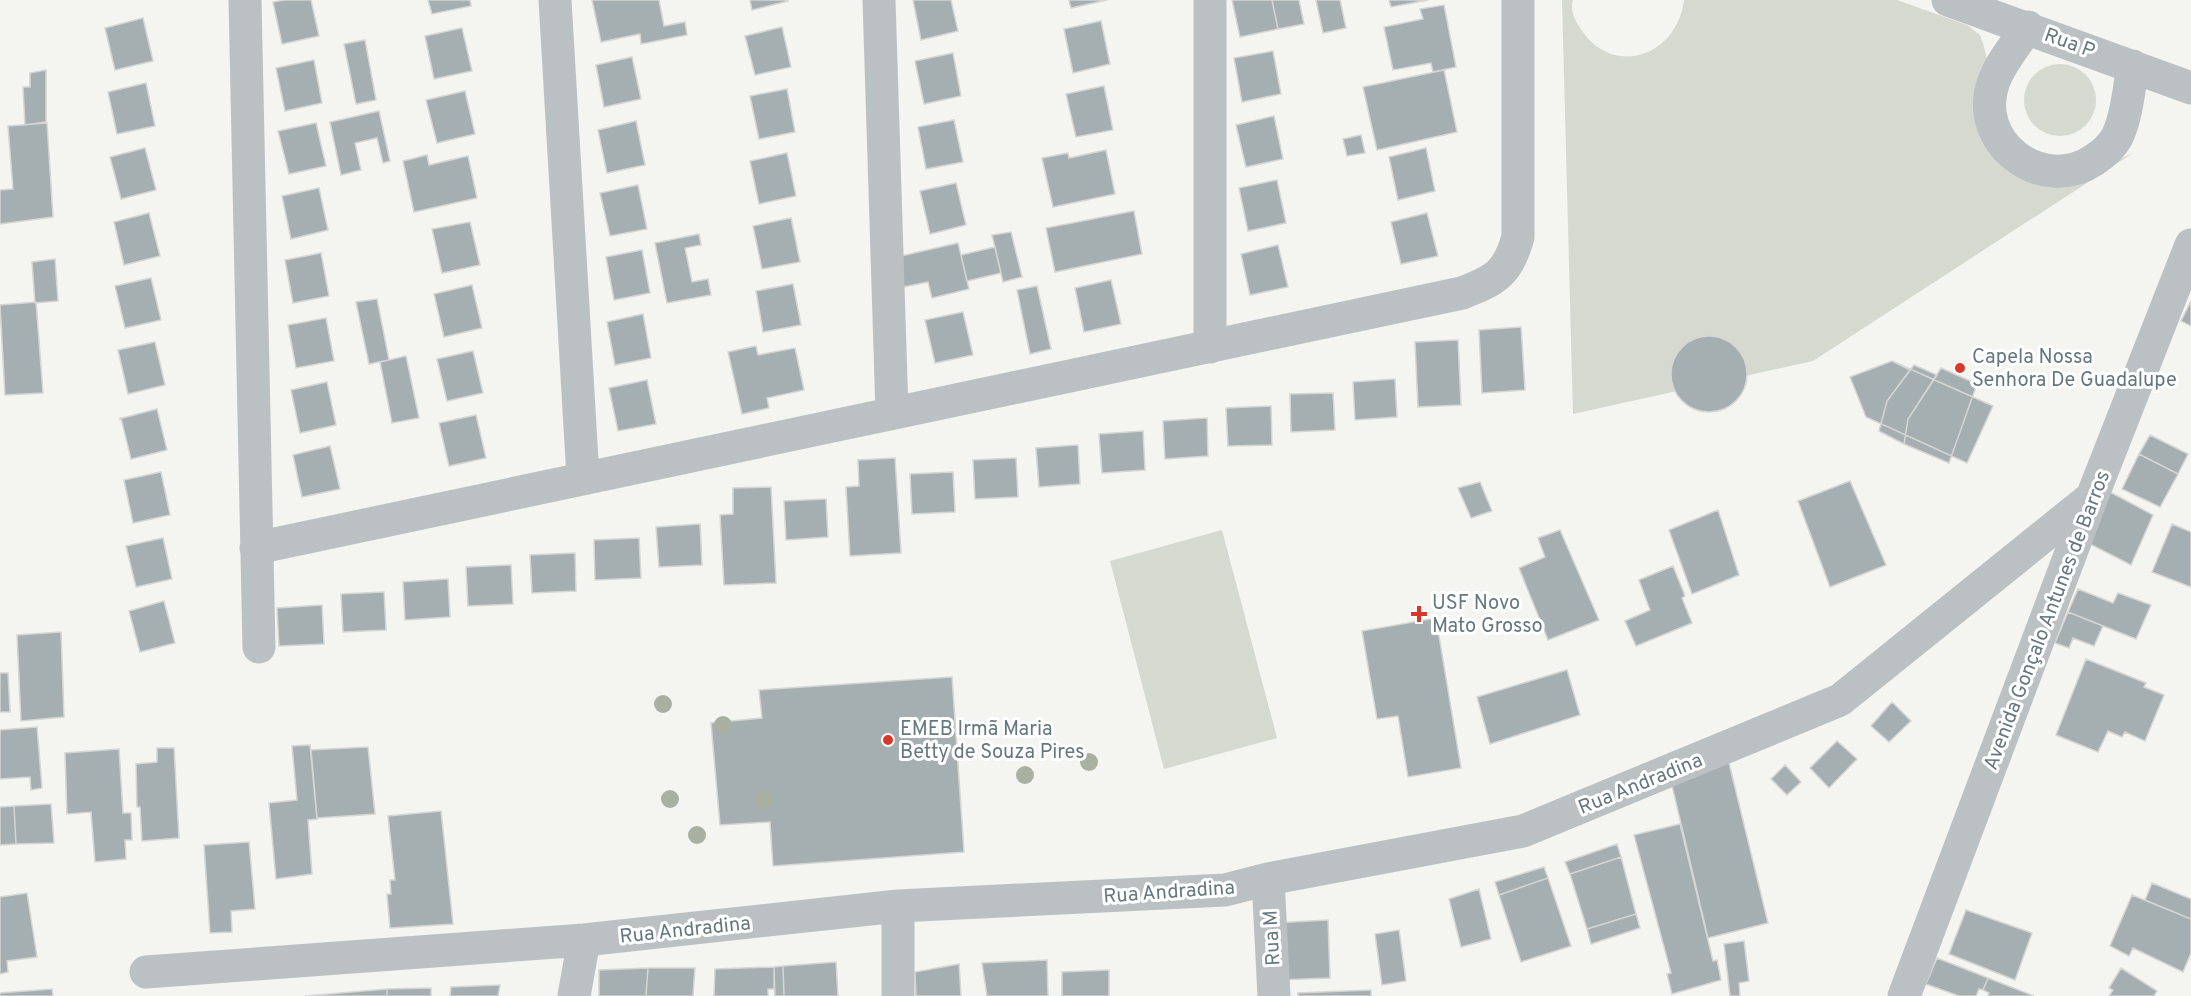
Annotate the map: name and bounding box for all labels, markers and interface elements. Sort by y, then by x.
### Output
street label: Rua P [2040,23,2098,65]
place label: Capela Nossa Senhora De Guadalupe [1972,345,2177,394]
marker: Capela Nossa Senhora De Guadalupe [1953,361,1967,375]
street label: Avenida Gonçalo Antunes de Barros [1979,467,2117,774]
place label: USF Novo Mato Grosso [1432,591,1543,640]
marker: USF Novo Mato Grosso [1410,605,1428,623]
place label: EMEB Irmã Maria Betty de Souza Pires [900,717,1085,766]
marker: EMEB Irmã Maria Betty de Souza Pires [881,733,895,747]
street label: Rua Andradina [1575,748,1707,822]
street label: Rua Andradina [1103,875,1236,911]
street label: Rua M [1259,909,1287,966]
street label: Rua Andradina [618,911,752,951]

